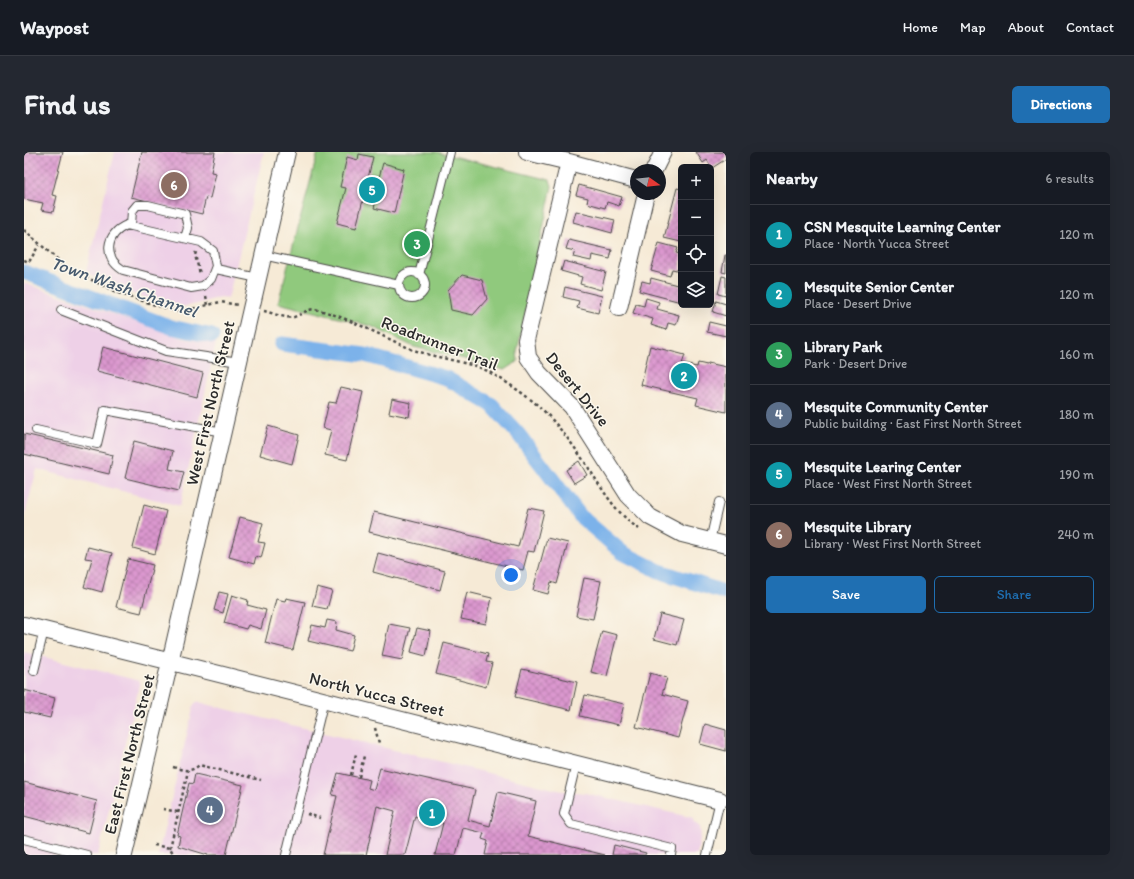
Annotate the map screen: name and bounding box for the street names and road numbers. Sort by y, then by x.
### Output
street label: Roadrunner Trail [379,311,502,375]
street label: West First North Street [181,318,239,487]
street label: Desert Drive [542,348,614,430]
street label: North Yucca Street [307,668,447,721]
street label: East First North Street [99,671,159,836]

